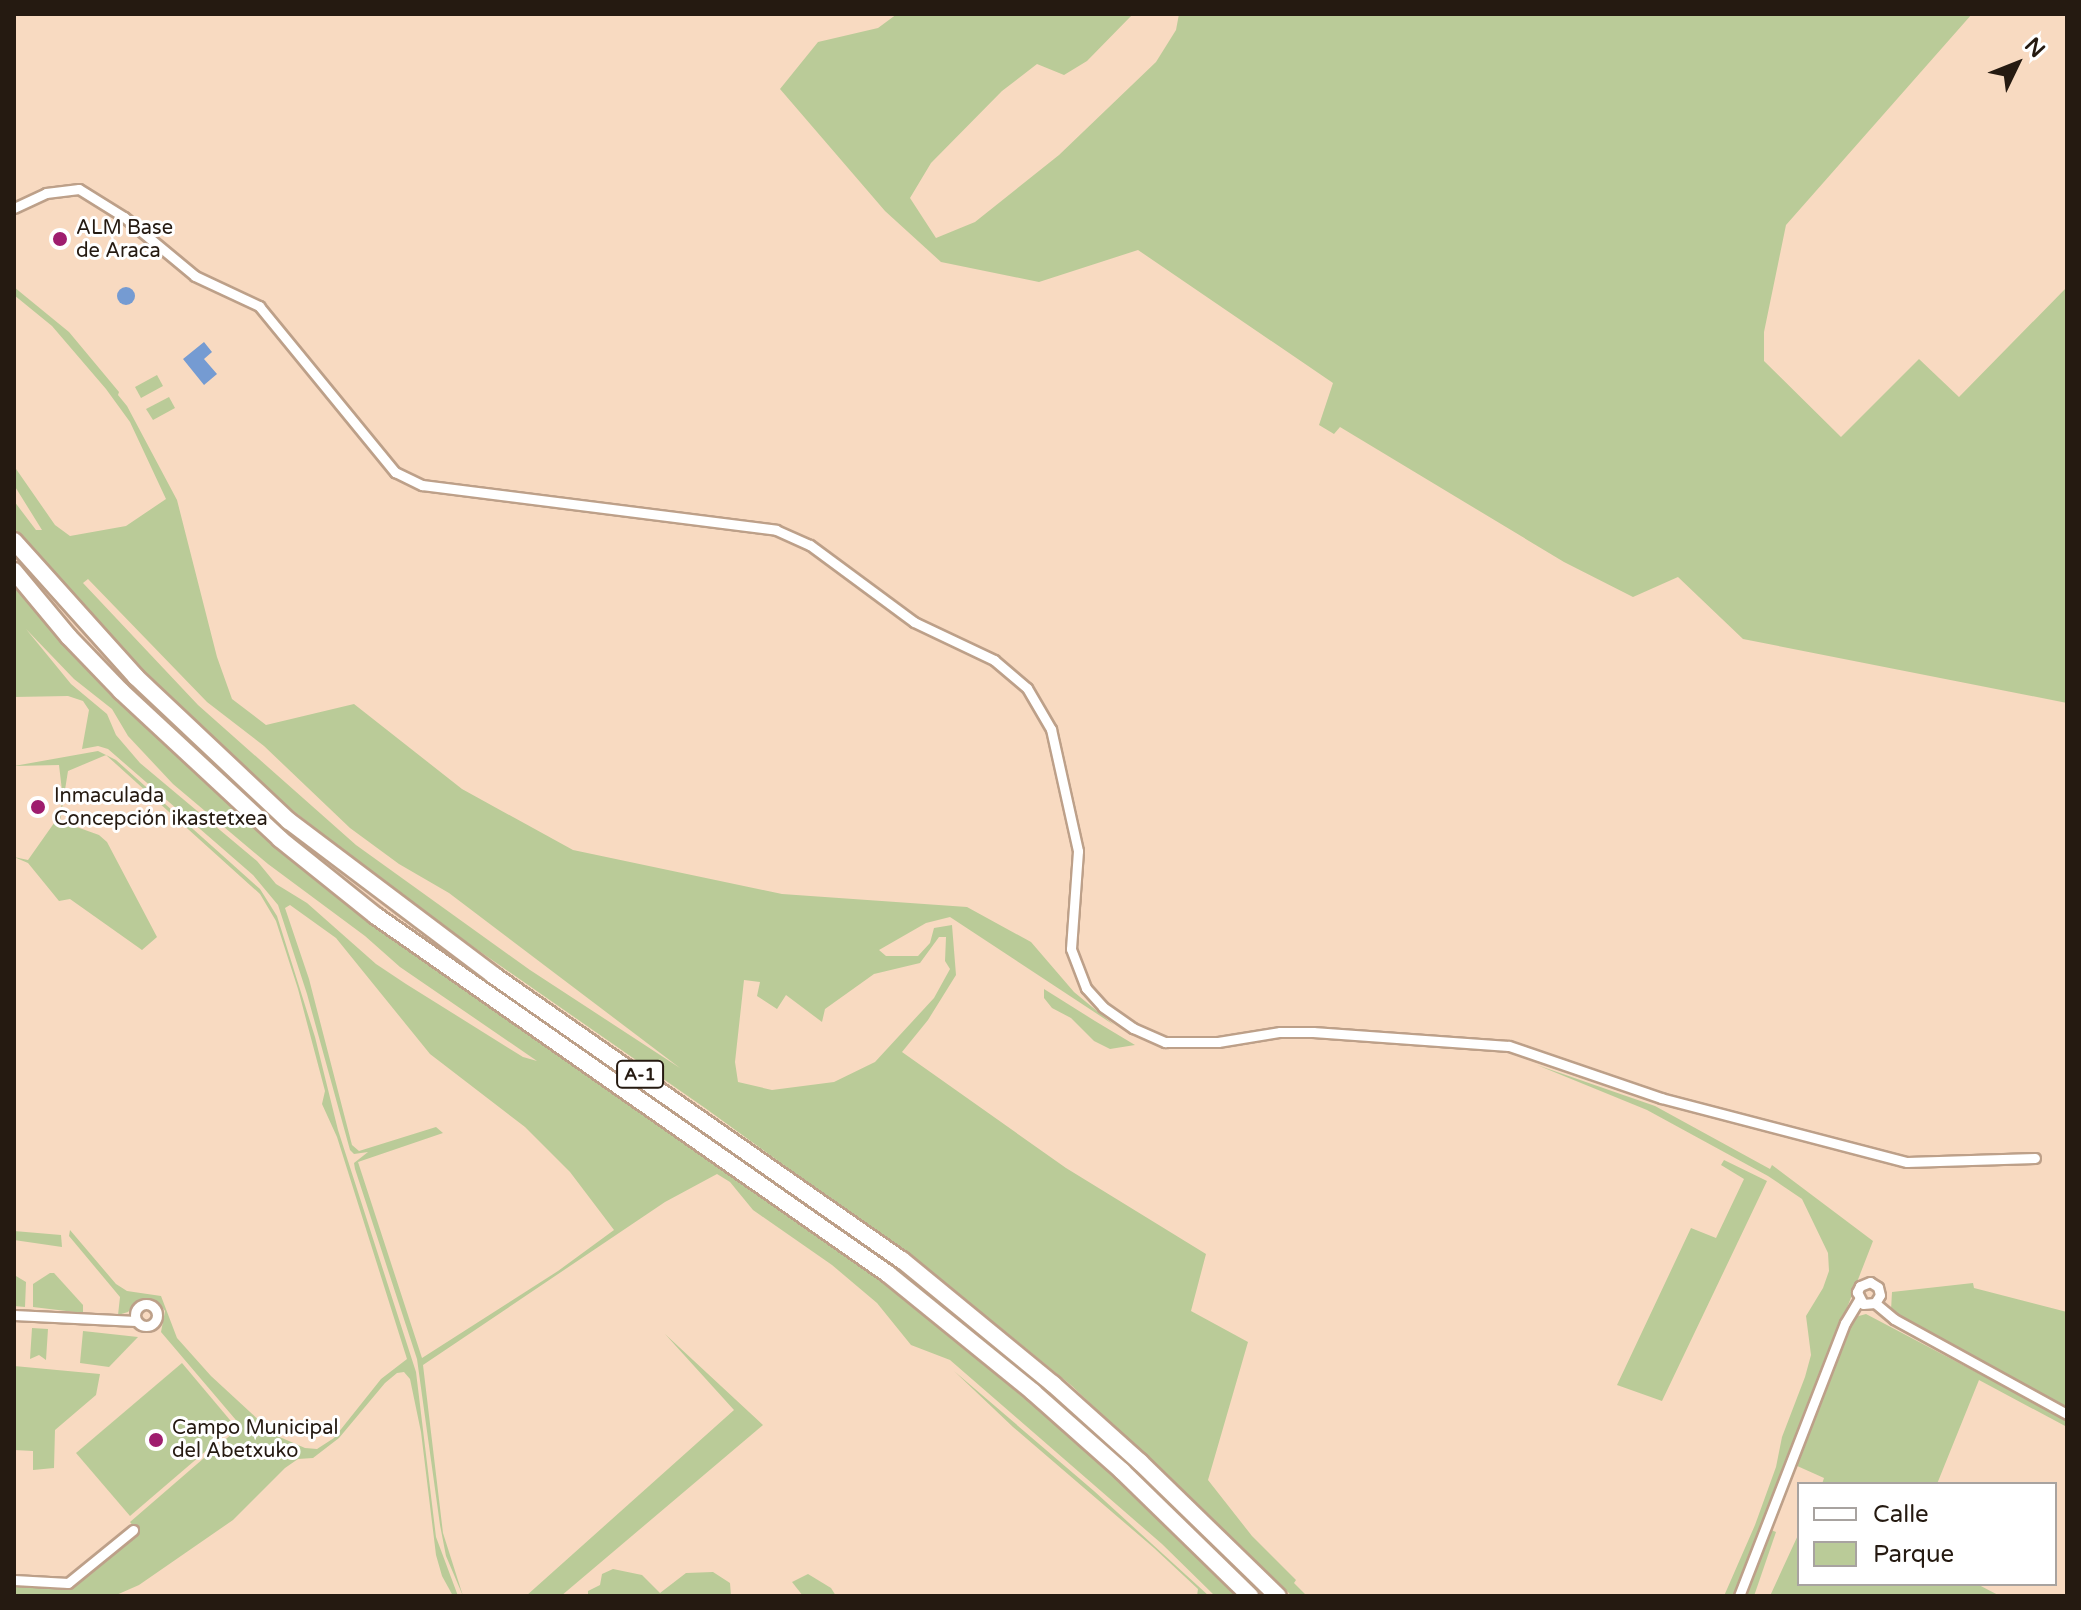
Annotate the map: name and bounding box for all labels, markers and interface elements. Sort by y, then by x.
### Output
north arrow [1977,24,2057,104]
text: N [2019,32,2050,63]
place label: ALM Base de Araca [76,216,173,263]
marker: ALM Base de Araca [51,230,69,248]
place label: Inmaculada Concepción ikastetxea [54,784,268,831]
marker: Inmaculada Concepción ikastetxea [29,798,47,816]
road number: A-1 [616,1060,664,1088]
place label: Campo Municipal del Abetxuko [172,1416,338,1463]
marker: Campo Municipal del Abetxuko [147,1431,165,1449]
legend [1797,1482,2057,1586]
text: Calle [1873,1500,1929,1529]
text: Parque [1873,1540,1954,1569]

